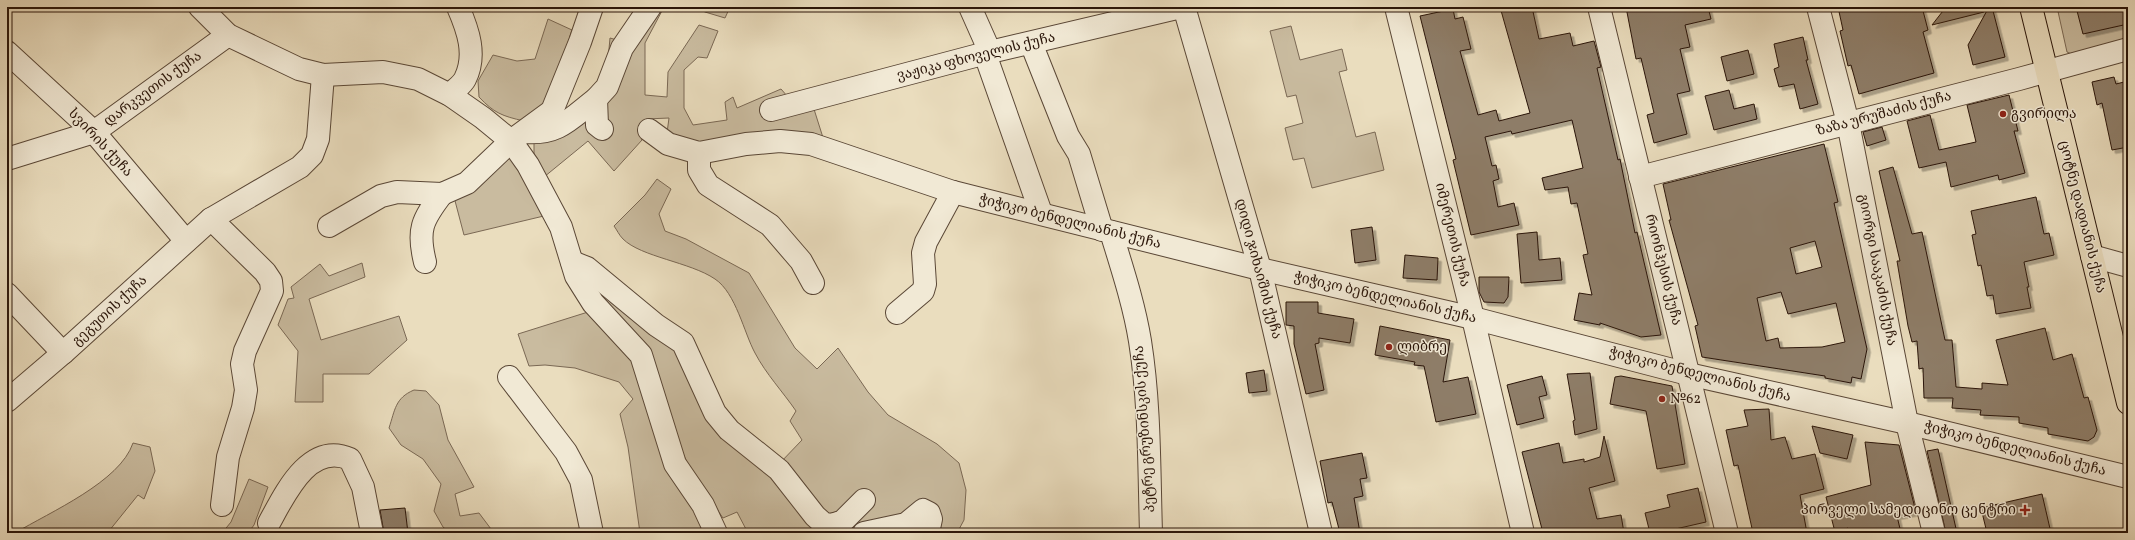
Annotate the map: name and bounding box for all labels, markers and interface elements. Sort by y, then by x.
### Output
street label: ვაჟიკა ფხოველის ქუჩა [895,28,1057,86]
street label: დარკვეთის ქუჩა [100,47,206,131]
street label: ზაზა ურუშაძის ქუჩა [1814,87,1954,141]
street label: სვირის ქუჩა [63,105,137,181]
place label: გვირილა [2011,105,2077,124]
marker: გვირილა [1998,109,2008,119]
street label: ცოტნე დადიანის ქუჩა [2054,139,2110,295]
street label: იმერეთის ქუჩა [1430,181,1474,289]
street label: ჭიჭიკო ბენდელიანის ქუჩა [977,190,1163,254]
street label: გიორგი სააკაძის ქუჩა [1853,193,1901,347]
street label: დიდი ჯიხაიშის ქუჩა [1230,197,1286,341]
street label: რიონჰესის ქუჩა [1640,212,1686,328]
street label: ჭიჭიკო ბენდელიანის ქუჩა [1292,268,1478,328]
street label: გეგუთის ქუჩა [68,271,152,351]
place label: ლიბრე [1397,338,1447,357]
marker: ლიბრე [1384,342,1394,352]
street label: ჭიჭიკო ბენდელიანის ქუჩა [1607,343,1793,407]
street label: პეტრე გრუზინსკის ქუჩა [1130,345,1160,513]
place label: №62 [1670,390,1701,409]
marker: №62 [1657,394,1667,404]
street label: ჭიჭიკო ბენდელიანის ქუჩა [1922,417,2108,481]
place label: პირველი სამედიცინო ცენტრი [1801,501,2016,520]
marker: პირველი სამედიცინო ცენტრი [2019,504,2031,516]

